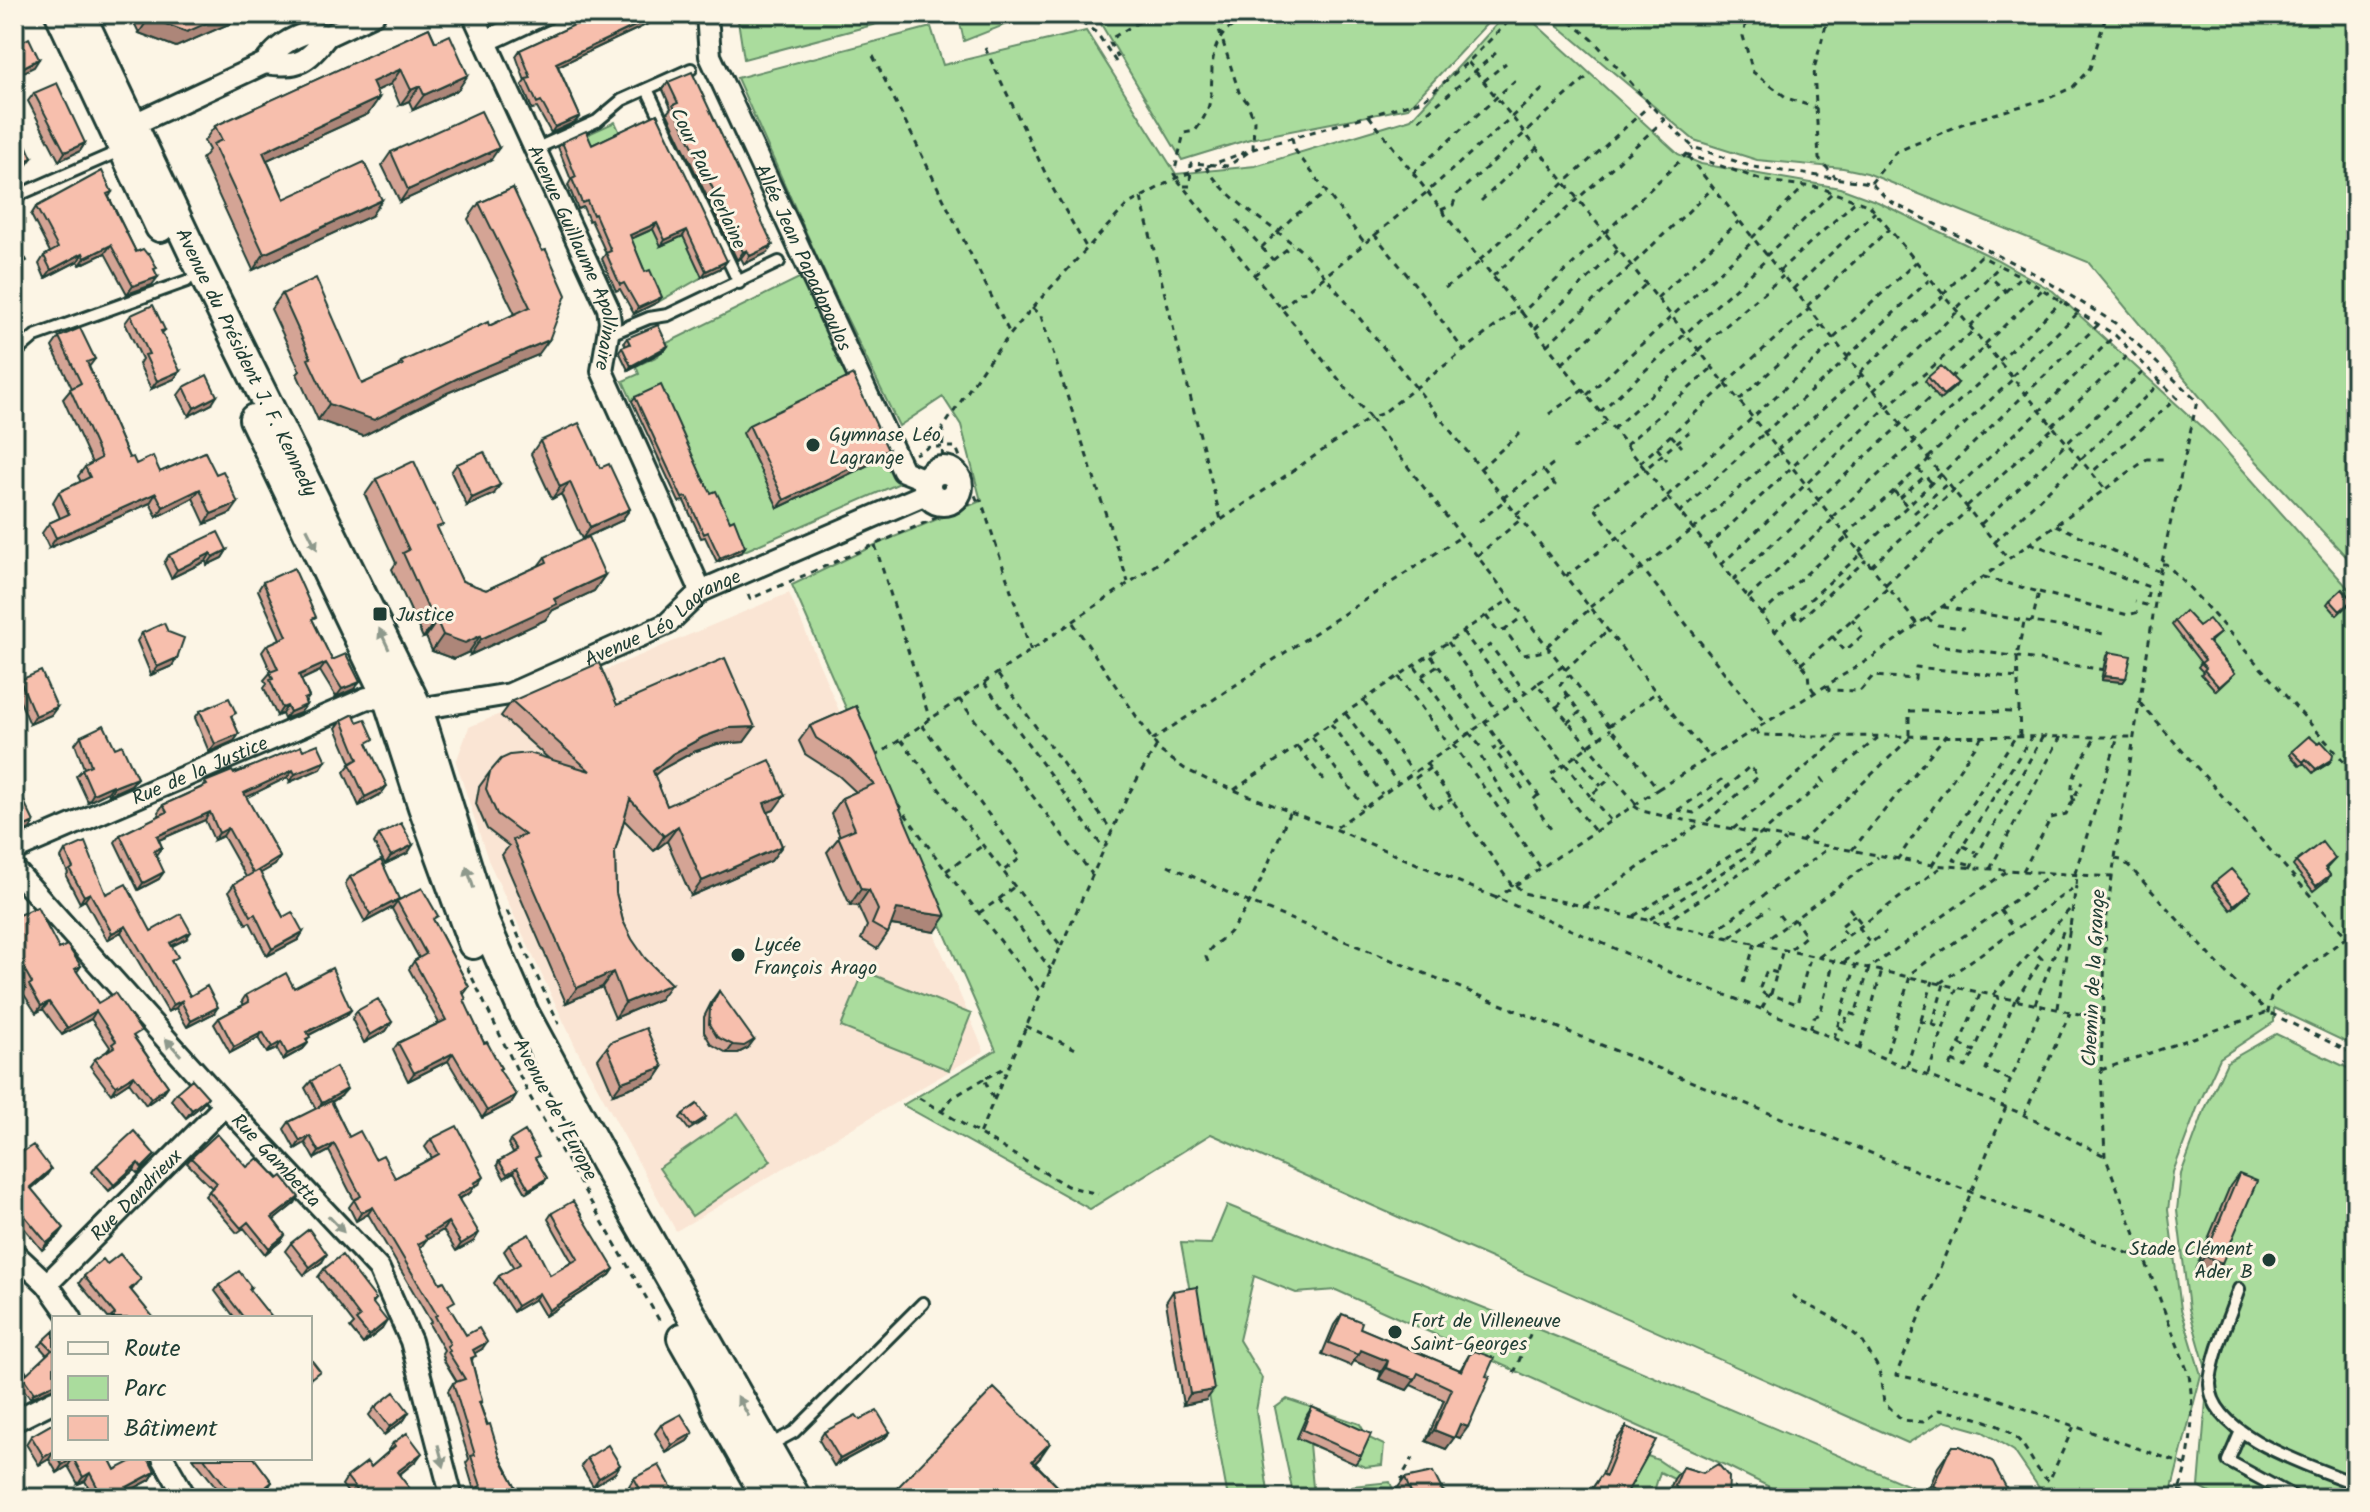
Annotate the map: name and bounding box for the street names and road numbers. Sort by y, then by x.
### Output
street label: Cour Paul Verlaine [660,103,754,255]
street label: Avenue Guillaume Apollinaire [517,140,624,373]
street label: Allée Jean Papadopoulos [744,159,859,357]
street label: Avenue du Président J. F. Kennedy [166,223,325,503]
street label: Avenue Léo Lagrange [580,562,747,677]
street label: Rue de la Justice [127,728,274,815]
street label: Chemin de la Grange [2074,889,2116,1068]
street label: Avenue de l'Europe [503,1033,605,1187]
street label: Rue Gambetta [222,1107,328,1216]
street label: Rue Dandrieux [84,1142,191,1250]

